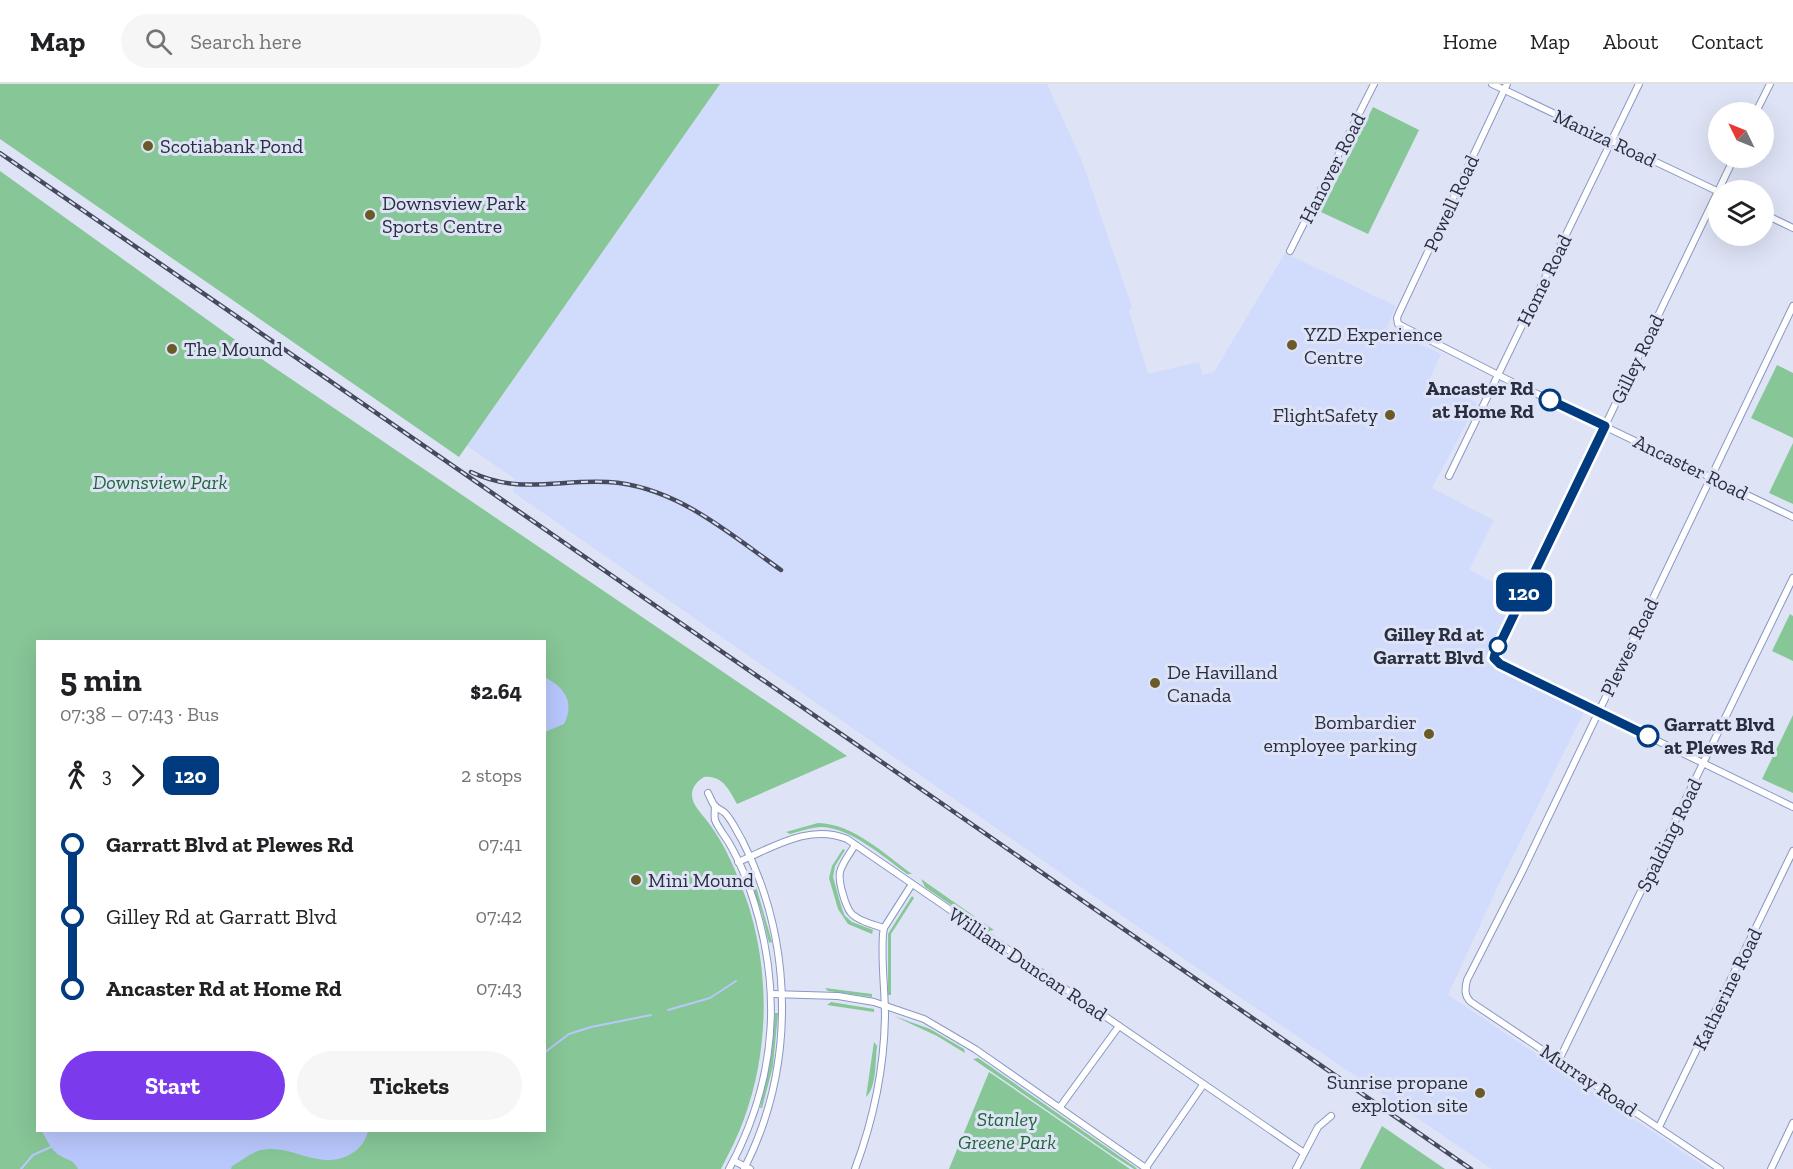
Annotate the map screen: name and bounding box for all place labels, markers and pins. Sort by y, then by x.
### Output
place label: Scotiabank Pond [160,134,303,158]
marker: Scotiabank Pond [141,139,155,153]
place label: Downsview Park Sports Centre [382,191,526,238]
marker: Downsview Park Sports Centre [363,208,377,222]
place label: YZD Experience Centre [1303,322,1442,369]
place label: The Mound [184,337,283,361]
marker: YZD Experience Centre [1285,338,1299,352]
marker: The Mound [165,342,179,356]
place label: Ancaster Rd at Home Rd [1426,376,1535,423]
marker: Ancaster Rd at Home Rd [1539,389,1561,411]
place label: FlightSafety [1273,403,1379,427]
marker: FlightSafety [1383,408,1397,422]
place label: Gilley Rd at Garratt Blvd [1373,622,1485,669]
marker: Gilley Rd at Garratt Blvd [1489,637,1507,655]
place label: De Havilland Canada [1167,660,1278,707]
marker: De Havilland Canada [1148,676,1162,690]
place label: Bombardier employee parking [1263,710,1417,757]
place label: Garratt Blvd at Plewes Rd [1664,712,1775,759]
marker: Garratt Blvd at Plewes Rd [1637,725,1659,747]
marker: Bombardier employee parking [1422,727,1436,741]
place label: Mini Mound [648,868,754,892]
marker: Mini Mound [629,873,643,887]
place label: Sunrise propane explotion site [1327,1070,1468,1117]
marker: Sunrise propane explotion site [1473,1086,1487,1100]

